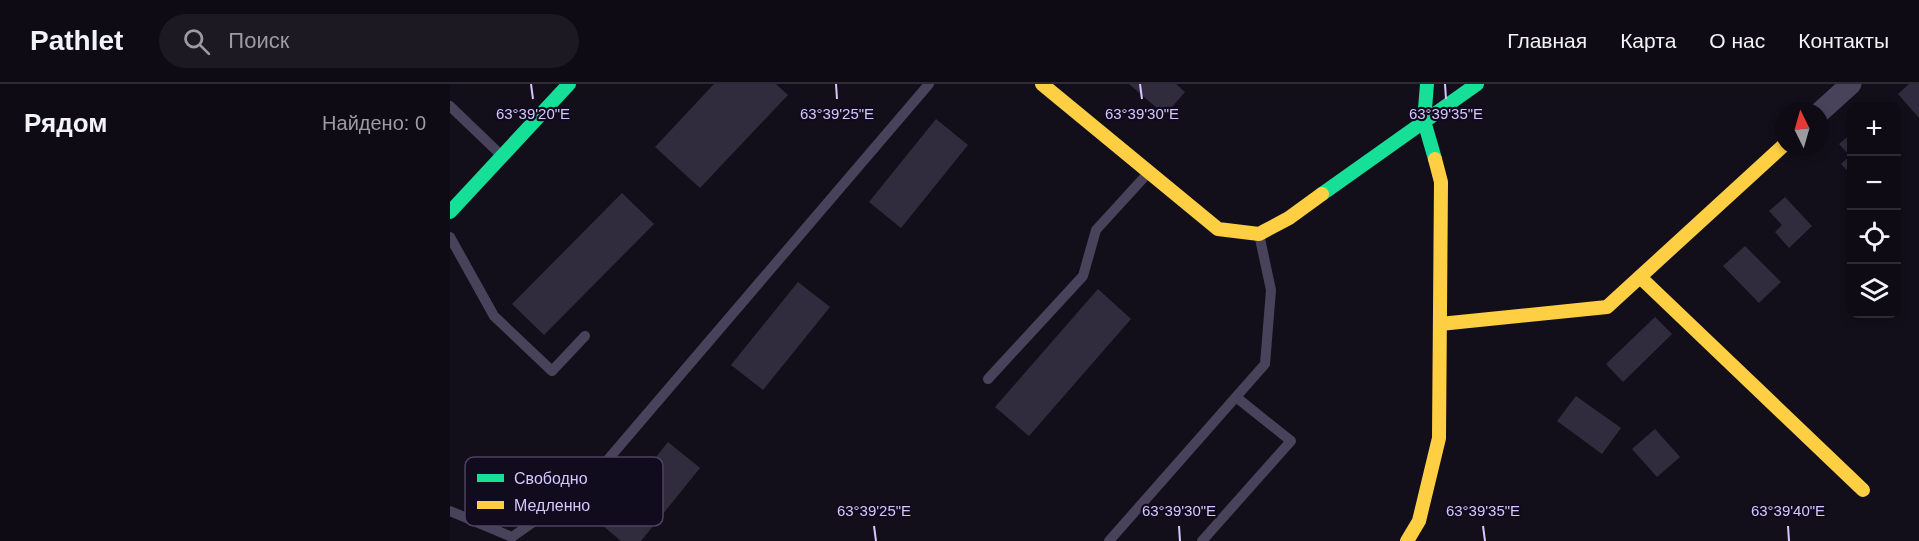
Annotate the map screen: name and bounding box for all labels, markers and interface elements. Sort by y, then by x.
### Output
search box [159,14,579,68]
text: Pathlet [30,25,123,56]
icon: search [180,25,213,58]
text: Поиск [228,28,289,53]
text: Главная [1507,29,1587,52]
text: Карта [1620,29,1676,52]
text: О нас [1709,29,1765,52]
text: Контакты [1798,29,1889,52]
north arrow [1775,102,1829,156]
map controls [1847,102,1901,318]
button: + [1847,102,1901,156]
text: 63°39'20"E [496,105,570,122]
text: 63°39'25"E [800,105,874,122]
text: 63°39'30"E [1105,105,1179,122]
text: 63°39'35"E [1409,105,1483,122]
text: Рядом [24,108,107,138]
text: Найдено: 0 [322,112,426,134]
button: − [1847,156,1901,210]
button: locate [1847,210,1901,264]
button: layers [1847,264,1901,318]
legend [465,457,663,526]
text: Свободно [514,470,588,487]
text: Медленно [514,497,590,514]
text: 63°39'25"E [837,502,911,519]
text: 63°39'30"E [1142,502,1216,519]
text: 63°39'35"E [1446,502,1520,519]
text: 63°39'40"E [1751,502,1825,519]

